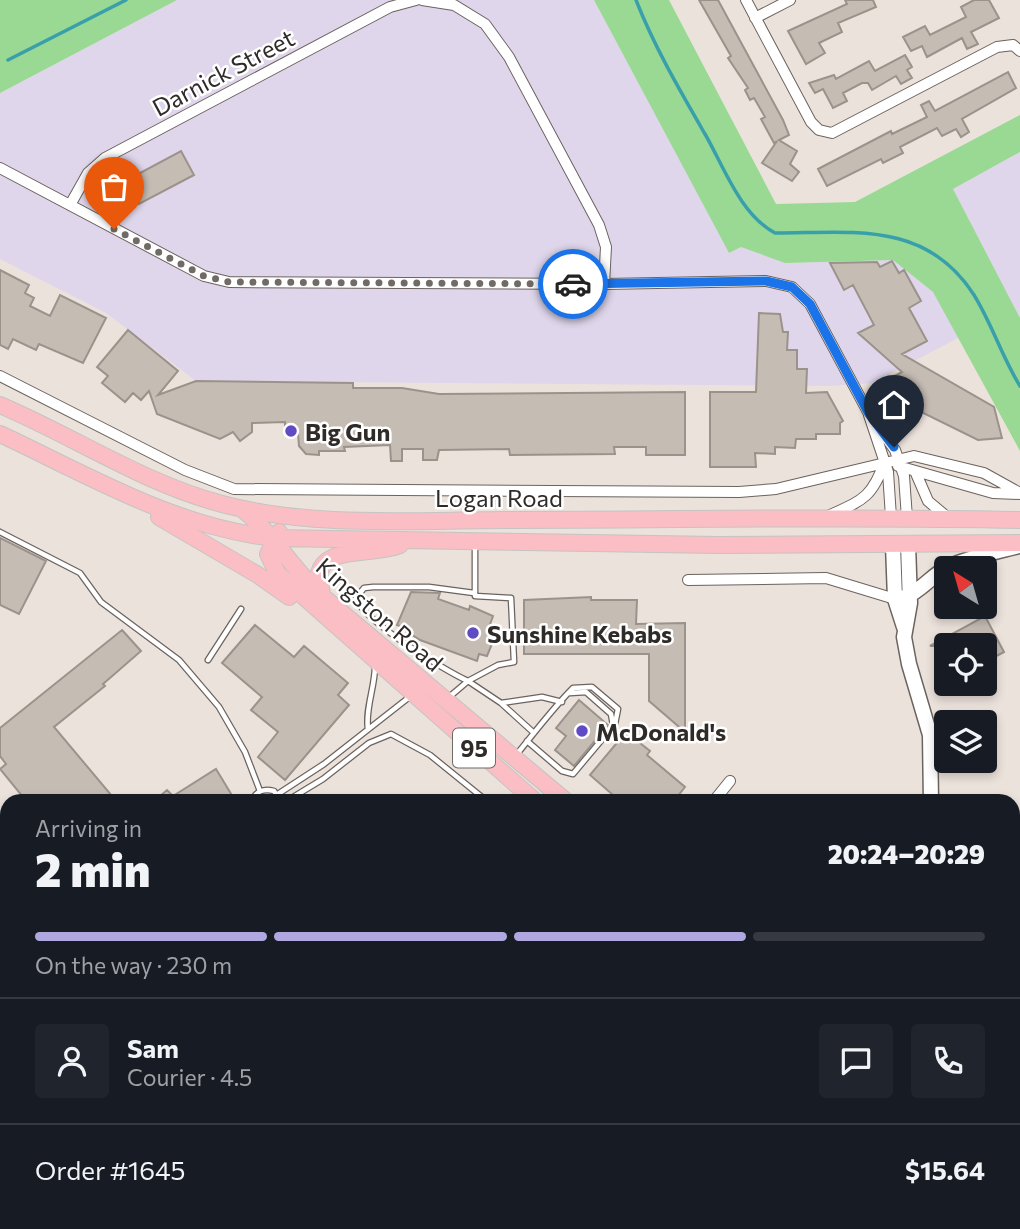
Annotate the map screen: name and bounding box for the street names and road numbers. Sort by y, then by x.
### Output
street label: Darnick Street [147,22,299,122]
street label: Logan Road [435,483,563,512]
street label: Kingston Road [311,551,449,677]
road number: 95 [453,728,495,768]

